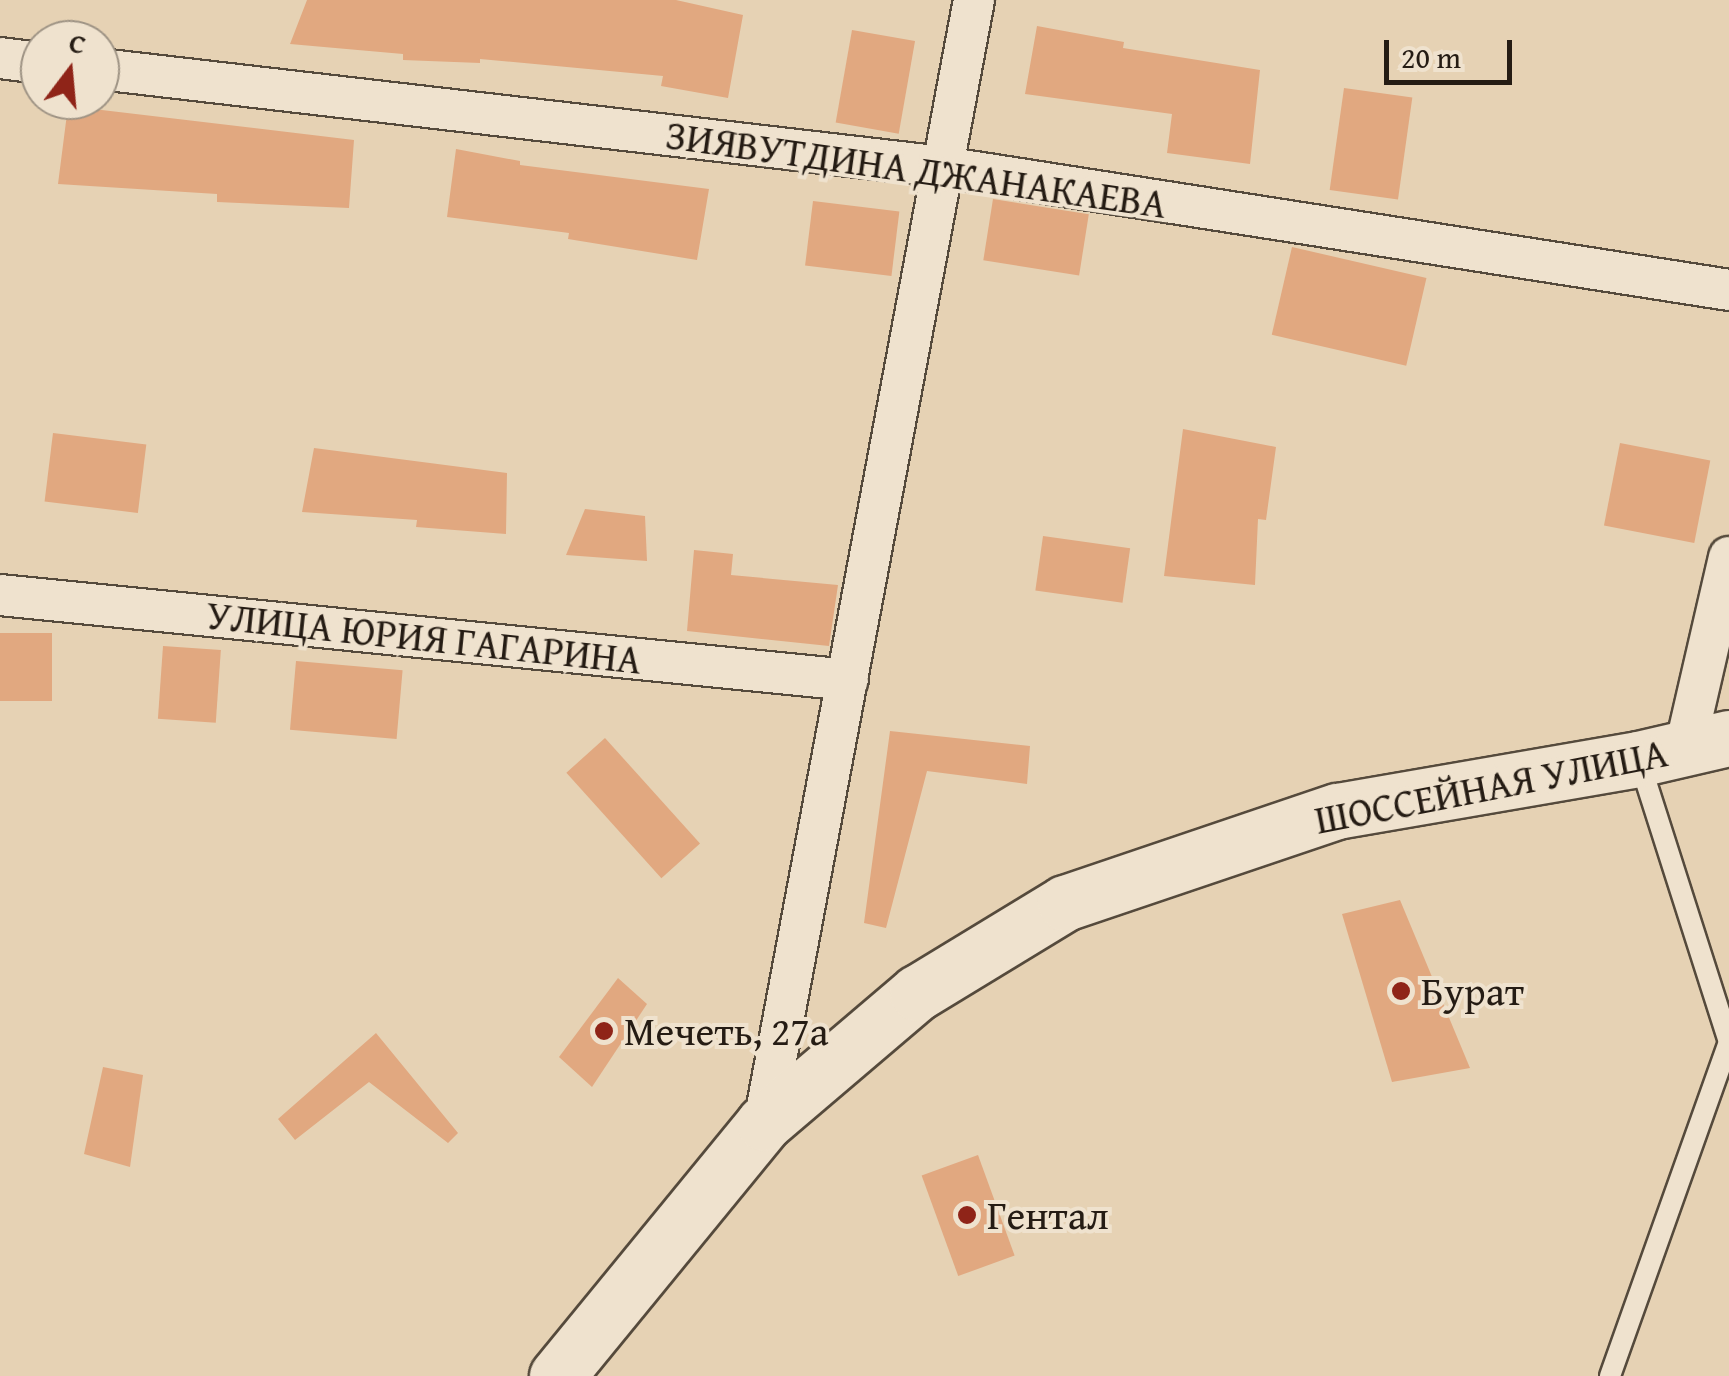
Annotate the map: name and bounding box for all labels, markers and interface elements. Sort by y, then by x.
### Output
north arrow [20,20,120,120]
scale bar [1389,20,1516,82]
text: С [65,21,91,64]
text: 20 m [1401,35,1461,79]
street label: ЗИЯВУТДИНА ДЖАНАКАЕВА [663,110,1169,228]
street label: УЛИЦА ЮРИЯ ГАГАРИНА [204,590,644,684]
street label: ШОССЕЙНАЯ УЛИЦА [1311,728,1671,844]
place label: Бурат [1421,967,1524,1015]
marker: Бурат [1390,980,1412,1002]
place label: Мечеть, 27а [624,1007,829,1055]
marker: Мечеть, 27а [593,1020,615,1042]
place label: Гентал [987,1191,1109,1239]
marker: Гентал [956,1204,978,1226]

